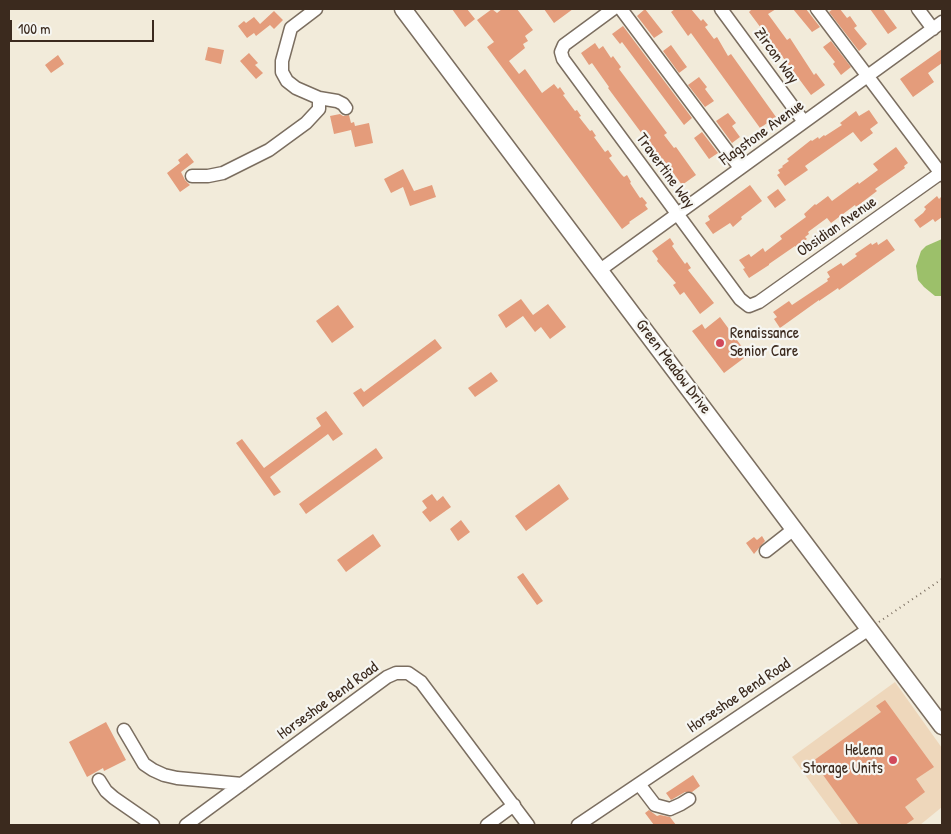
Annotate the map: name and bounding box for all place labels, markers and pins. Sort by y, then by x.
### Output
place label: Renaissance Senior Care [730,324,799,362]
marker: Renaissance Senior Care [714,337,726,349]
place label: Helena Storage Units [803,741,883,779]
marker: Helena Storage Units [887,754,899,766]

